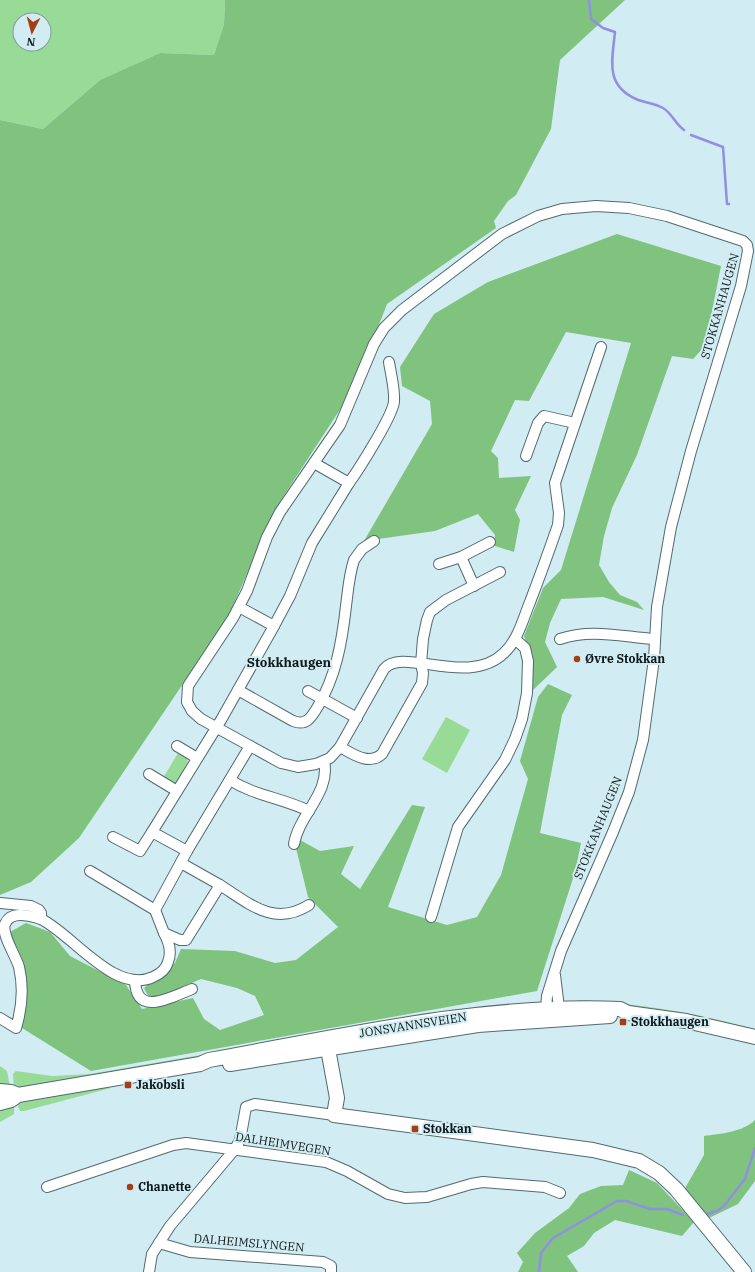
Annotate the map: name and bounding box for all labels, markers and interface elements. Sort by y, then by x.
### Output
north arrow [12,12,52,52]
text: N [26,34,36,49]
street label: STOKKANHAUGEN [697,251,742,361]
place label: Øvre Stokkan [585,651,665,666]
district label: Stokkhaugen [247,654,332,671]
marker: Øvre Stokkan [572,654,582,664]
street label: STOKKANHAUGEN [570,774,625,881]
street label: JONSVANNSVEIEN [358,1009,468,1040]
place label: Stokkhaugen [631,1014,709,1029]
marker: Stokkhaugen [618,1017,628,1027]
place label: Jakobsli [136,1077,185,1092]
marker: Jakobsli [123,1080,133,1090]
place label: Stokkan [423,1121,472,1136]
marker: Stokkan [410,1124,420,1134]
street label: DALHEIMVEGEN [234,1129,332,1158]
place label: Chanette [138,1179,191,1194]
marker: Chanette [125,1182,135,1192]
street label: DALHEIMSLYNGEN [193,1230,305,1255]

